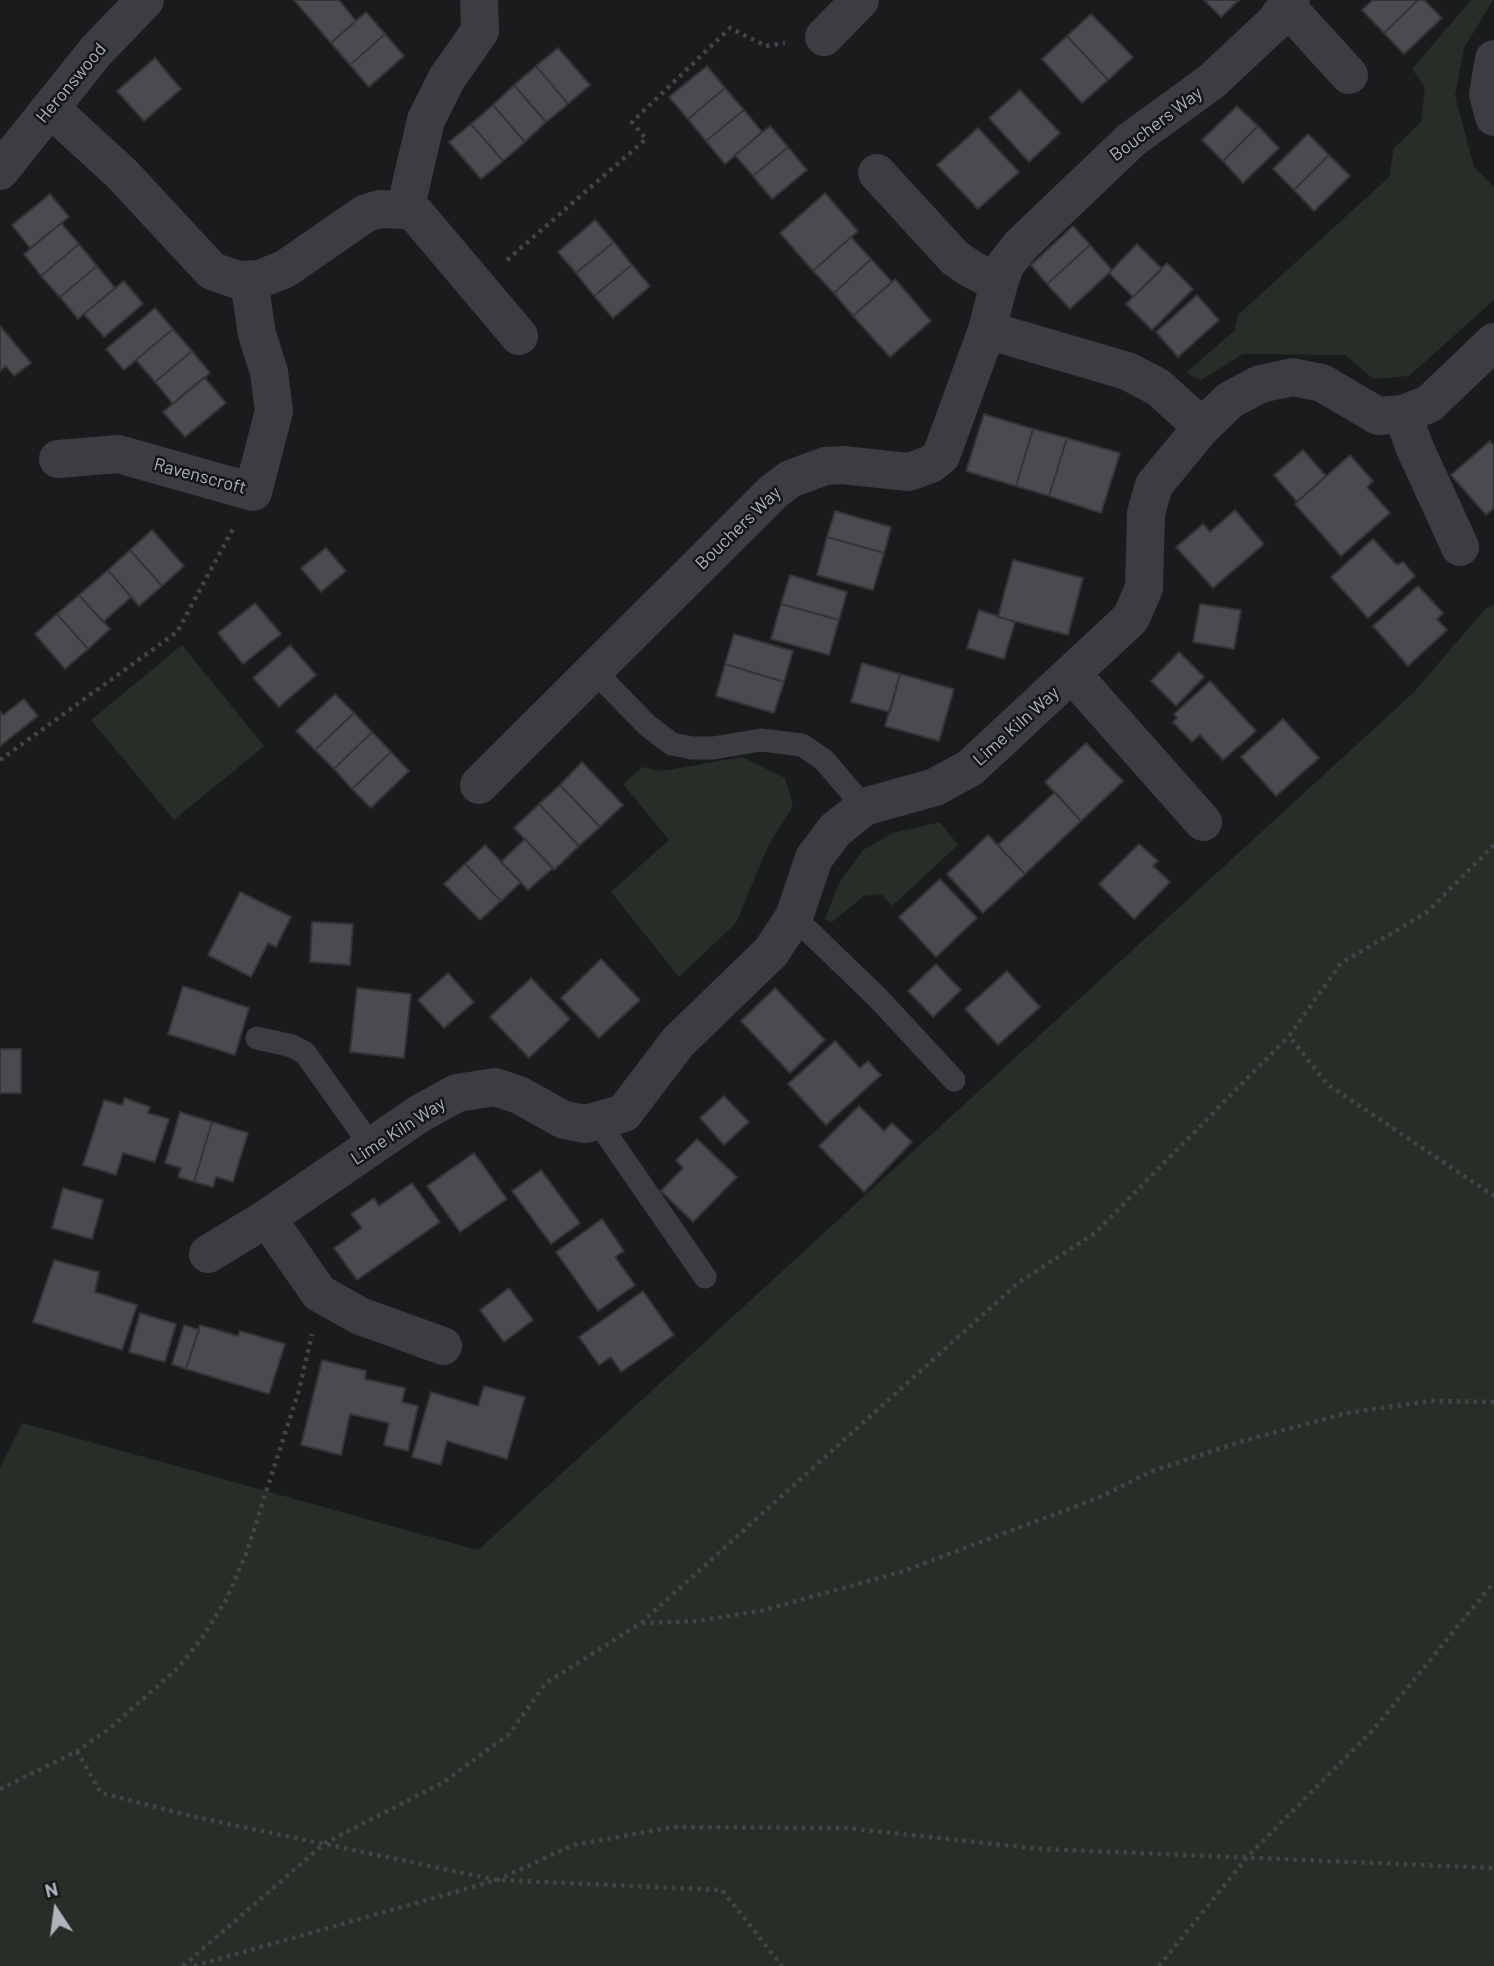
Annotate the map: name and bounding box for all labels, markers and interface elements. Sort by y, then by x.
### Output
street label: Heronswood [31,39,111,127]
street label: Bouchers Way [1105,82,1207,166]
street label: Ravenscroft [151,453,249,499]
street label: Bouchers Way [691,482,785,574]
street label: Lime Kiln Way [969,682,1063,770]
street label: Lime Kiln Way [347,1092,449,1170]
north arrow [21,1875,91,1945]
text: N [42,1876,60,1902]

